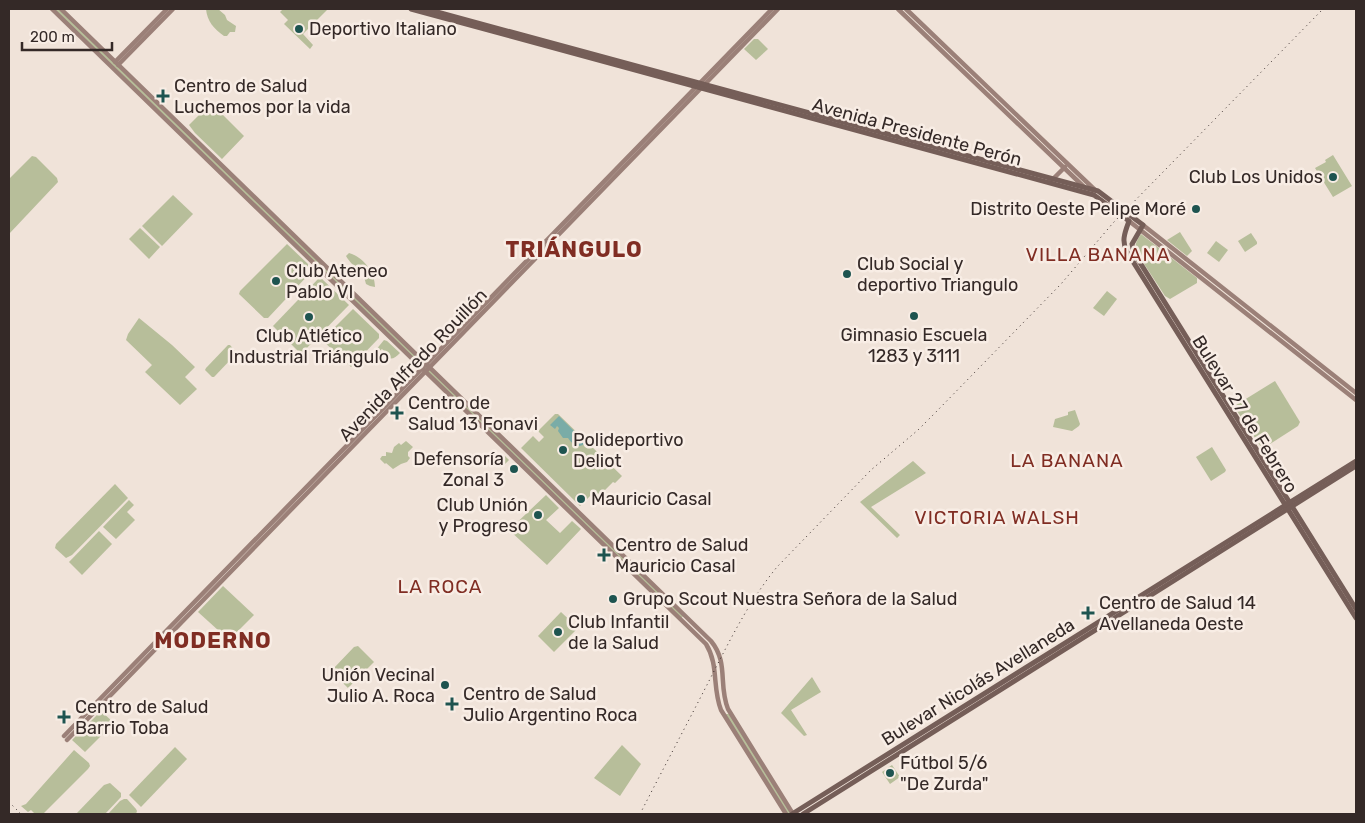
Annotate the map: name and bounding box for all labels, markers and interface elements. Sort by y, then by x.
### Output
place label: Deportivo Italiano [309,18,457,40]
scale bar [22,20,112,52]
marker: Deportivo Italiano [293,23,305,35]
text: 200 m [30,28,75,46]
place label: Centro de Salud Luchemos por la vida [174,75,351,118]
marker: Centro de Salud Luchemos por la vida [156,89,170,103]
street label: Avenida Presidente Perón [810,93,1024,171]
place label: Club Los Unidos [1189,166,1323,188]
marker: Club Los Unidos [1327,171,1339,183]
place label: Distrito Oeste Pelipe Moré [970,198,1186,220]
marker: Distrito Oeste Pelipe Moré [1190,203,1202,215]
district label: TRIÁNGULO [505,236,643,263]
district label: VILLA BANANA [1025,243,1171,266]
place label: Club Social y deportivo Triangulo [857,253,1018,296]
place label: Club Ateneo Pablo VI [286,260,388,303]
marker: Club Social y deportivo Triangulo [841,268,853,280]
marker: Club Ateneo Pablo VI [270,275,282,287]
street label: Avenida Alfredo Rouillón [334,284,492,446]
marker: Gimnasio Escuela 1283 y 3111 [908,310,920,322]
marker: Club Atlético Industrial Triángulo [303,311,315,323]
place label: Gimnasio Escuela 1283 y 3111 [841,324,988,367]
place label: Club Atlético Industrial Triángulo [229,325,389,368]
street label: Bulevar 27 de Febrero [1188,331,1302,497]
place label: Centro de Salud 13 Fonavi [408,392,538,435]
marker: Centro de Salud 13 Fonavi [390,406,404,420]
place label: Polideportivo Deliot [573,429,684,472]
marker: Polideportivo Deliot [557,444,569,456]
place label: Defensoría Zonal 3 [413,448,504,491]
district label: LA BANANA [1010,449,1124,472]
marker: Defensoría Zonal 3 [508,463,520,475]
place label: Mauricio Casal [591,488,712,510]
marker: Mauricio Casal [575,493,587,505]
place label: Club Unión y Progreso [437,494,528,537]
district label: VICTORIA WALSH [914,506,1080,529]
marker: Club Unión y Progreso [532,509,544,521]
place label: Centro de Salud Mauricio Casal [615,534,749,577]
marker: Centro de Salud Mauricio Casal [597,548,611,562]
district label: LA ROCA [397,575,483,598]
place label: Grupo Scout Nuestra Señora de la Salud [623,588,957,610]
place label: Centro de Salud 14 Avellaneda Oeste [1099,592,1256,635]
marker: Grupo Scout Nuestra Señora de la Salud [607,593,619,605]
marker: Centro de Salud 14 Avellaneda Oeste [1081,606,1095,620]
place label: Club Infantil de la Salud [568,611,669,654]
street label: Bulevar Nicolás Avellaneda [877,613,1079,751]
marker: Club Infantil de la Salud [552,626,564,638]
district label: MODERNO [154,627,272,654]
place label: Unión Vecinal Julio A. Roca [322,664,435,707]
marker: Unión Vecinal Julio A. Roca [439,679,451,691]
place label: Centro de Salud Julio Argentino Roca [463,683,637,726]
place label: Centro de Salud Barrio Toba [75,696,209,739]
marker: Centro de Salud Julio Argentino Roca [445,697,459,711]
marker: Centro de Salud Barrio Toba [57,710,71,724]
place label: Fútbol 5/6 "De Zurda" [900,752,989,795]
marker: Fútbol 5/6 "De Zurda" [884,767,896,779]

